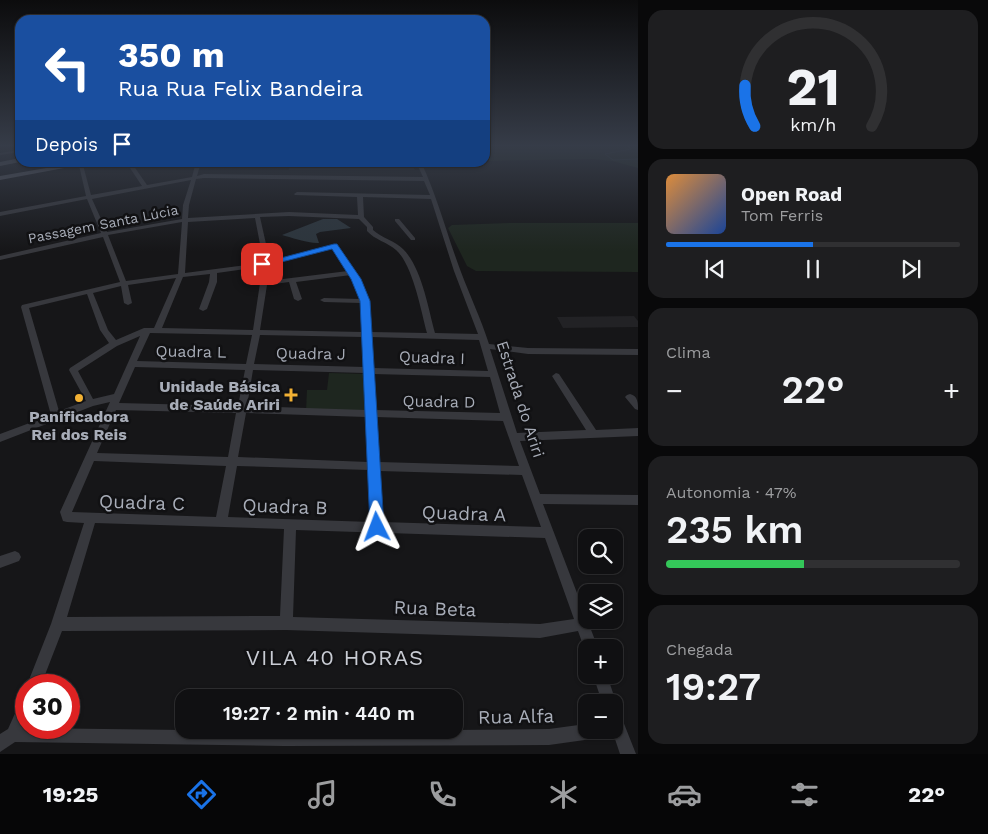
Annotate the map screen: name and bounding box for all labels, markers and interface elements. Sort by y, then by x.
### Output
text: 350 m [118,34,225,76]
icon: left [35,35,100,100]
text: 21 [786,57,840,118]
text: Rua Rua Felix Bandeira [118,76,363,101]
text: km/h [790,114,836,135]
icon: arrive [108,130,136,158]
text: Depois [35,133,98,156]
text: Open Road [741,183,842,206]
street label: Passagem Santa Lúcia [27,202,180,246]
text: Tom Ferris [741,206,823,225]
pin [241,243,283,285]
icon: arrive [248,250,276,278]
icon: previous [701,255,729,283]
icon: pause [799,255,827,283]
icon: next [897,255,925,283]
street label: Estrada do Ariri [493,338,548,460]
street label: Quadra L [155,341,227,362]
street label: Quadra J [276,343,346,364]
text: Clima [666,343,710,362]
street label: Quadra I [399,347,465,368]
text: 22° [781,368,845,412]
text: − [666,374,683,407]
text: + [943,374,960,407]
place label: Unidade Básica de Saúde Ariri [159,377,281,414]
marker: Unidade Básica de Saúde Ariri [284,388,298,402]
street label: Quadra D [402,391,476,412]
marker: Panificadora Rei dos Reis [73,392,85,404]
place label: Panificadora Rei dos Reis [29,407,130,444]
text: Autonomia · 47% [666,483,796,502]
street label: Quadra C [99,490,185,515]
street label: Quadra B [242,494,328,519]
position arrow [350,500,402,552]
street label: Quadra A [421,501,507,526]
text: 235 km [666,508,803,552]
map controls [578,529,623,739]
button: search [578,529,623,574]
button: layers [578,584,623,629]
street label: Rua Beta [393,596,477,621]
button: + [578,639,623,684]
text: Chegada [666,640,733,659]
district label: VILA 40 HORAS [246,645,424,670]
text: 19:27 [666,665,761,709]
speed limit sign: 30 [15,674,80,739]
button: − [578,694,623,739]
text: 19:27 · 2 min · 440 m [223,702,415,725]
street label: Rua Alfa [478,704,555,729]
icon: directions [184,777,219,812]
icon: music [305,777,340,812]
icon: phone [425,777,460,812]
icon: climate [546,777,581,812]
icon: car [667,777,702,812]
icon: filters [787,777,822,812]
text: 19:25 [43,782,98,807]
text: 22° [908,782,945,807]

